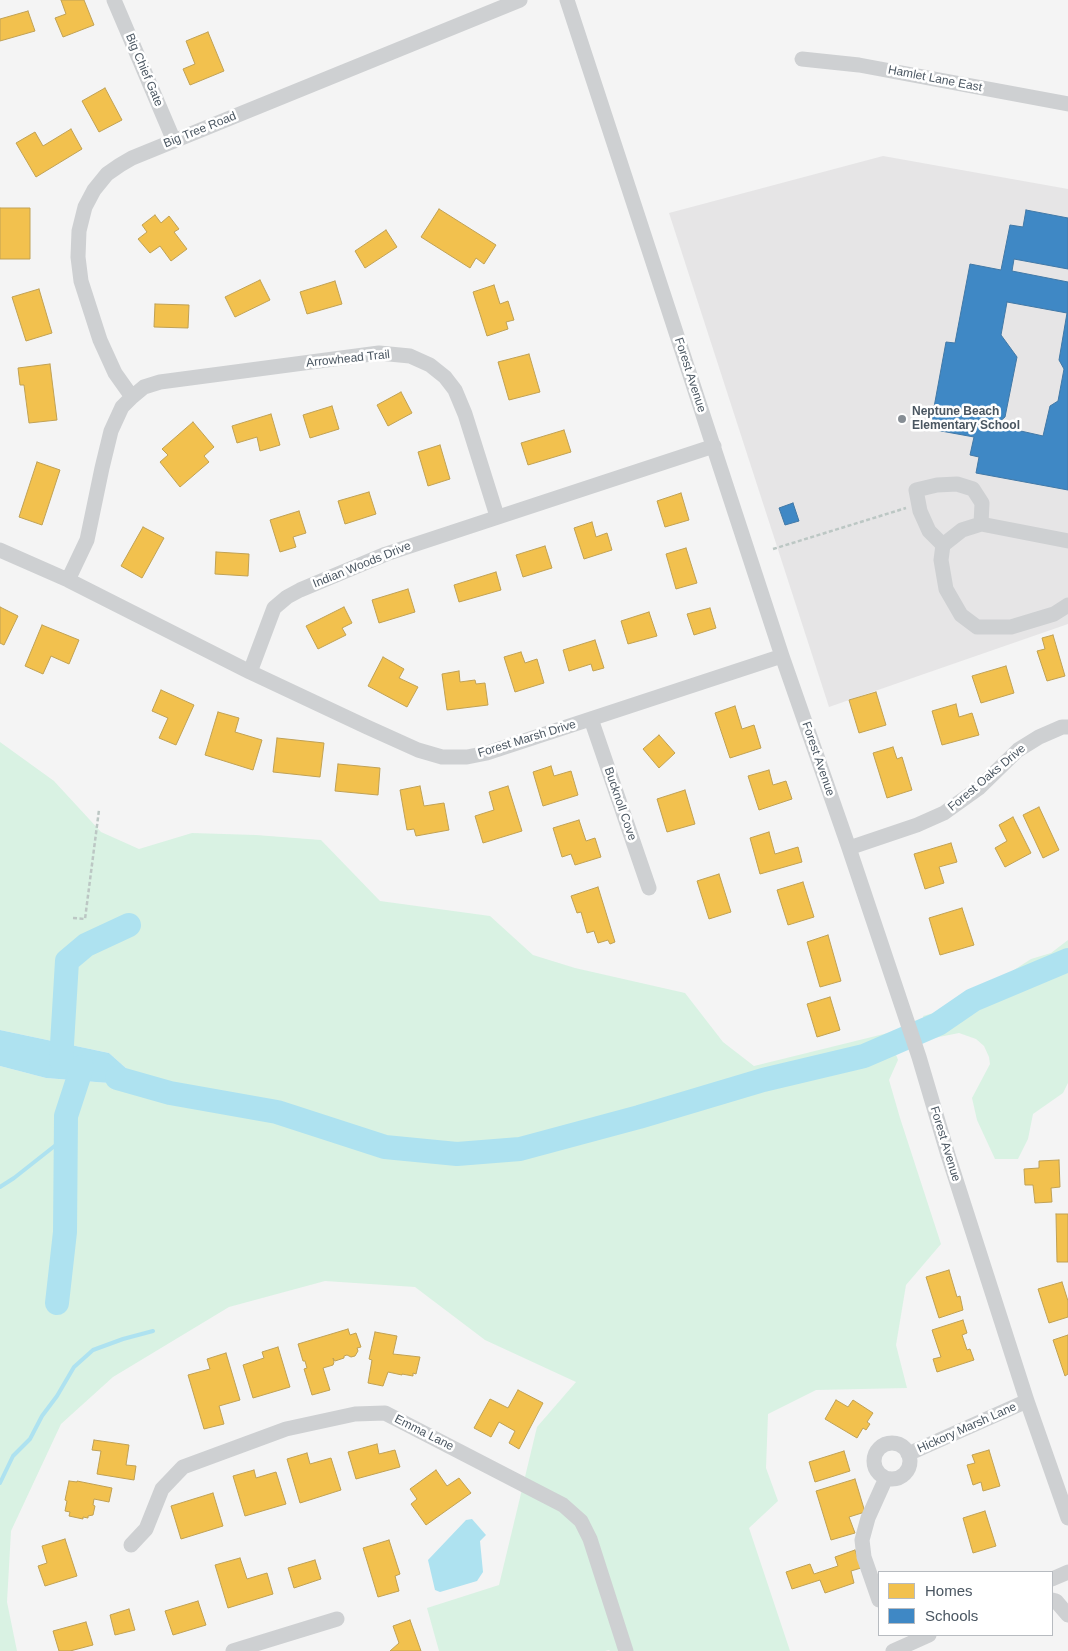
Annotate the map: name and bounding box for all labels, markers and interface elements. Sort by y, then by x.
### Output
street label: Big Chief Gate [122,31,166,109]
street label: Hamlet Lane East [887,63,983,95]
street label: Big Tree Road [162,109,238,151]
street label: Forest Avenue [671,336,709,414]
street label: Arrowhead Trail [305,347,391,371]
place label: Neptune Beach Elementary School [912,405,1020,433]
marker: Neptune Beach Elementary School [896,413,908,425]
street label: Indian Woods Drive [311,539,413,591]
street label: Forest Marsh Drive [476,717,578,761]
street label: Forest Avenue [799,720,837,798]
street label: Forest Oaks Drive [945,741,1029,815]
street label: Bucknoll Cove [601,765,639,843]
street label: Forest Avenue [927,1105,963,1183]
street label: Hickory Marsh Lane [915,1400,1019,1456]
street label: Emma Lane [392,1412,456,1454]
legend [878,1571,1053,1636]
text: Homes [925,1582,973,1599]
text: Schools [925,1607,978,1624]

